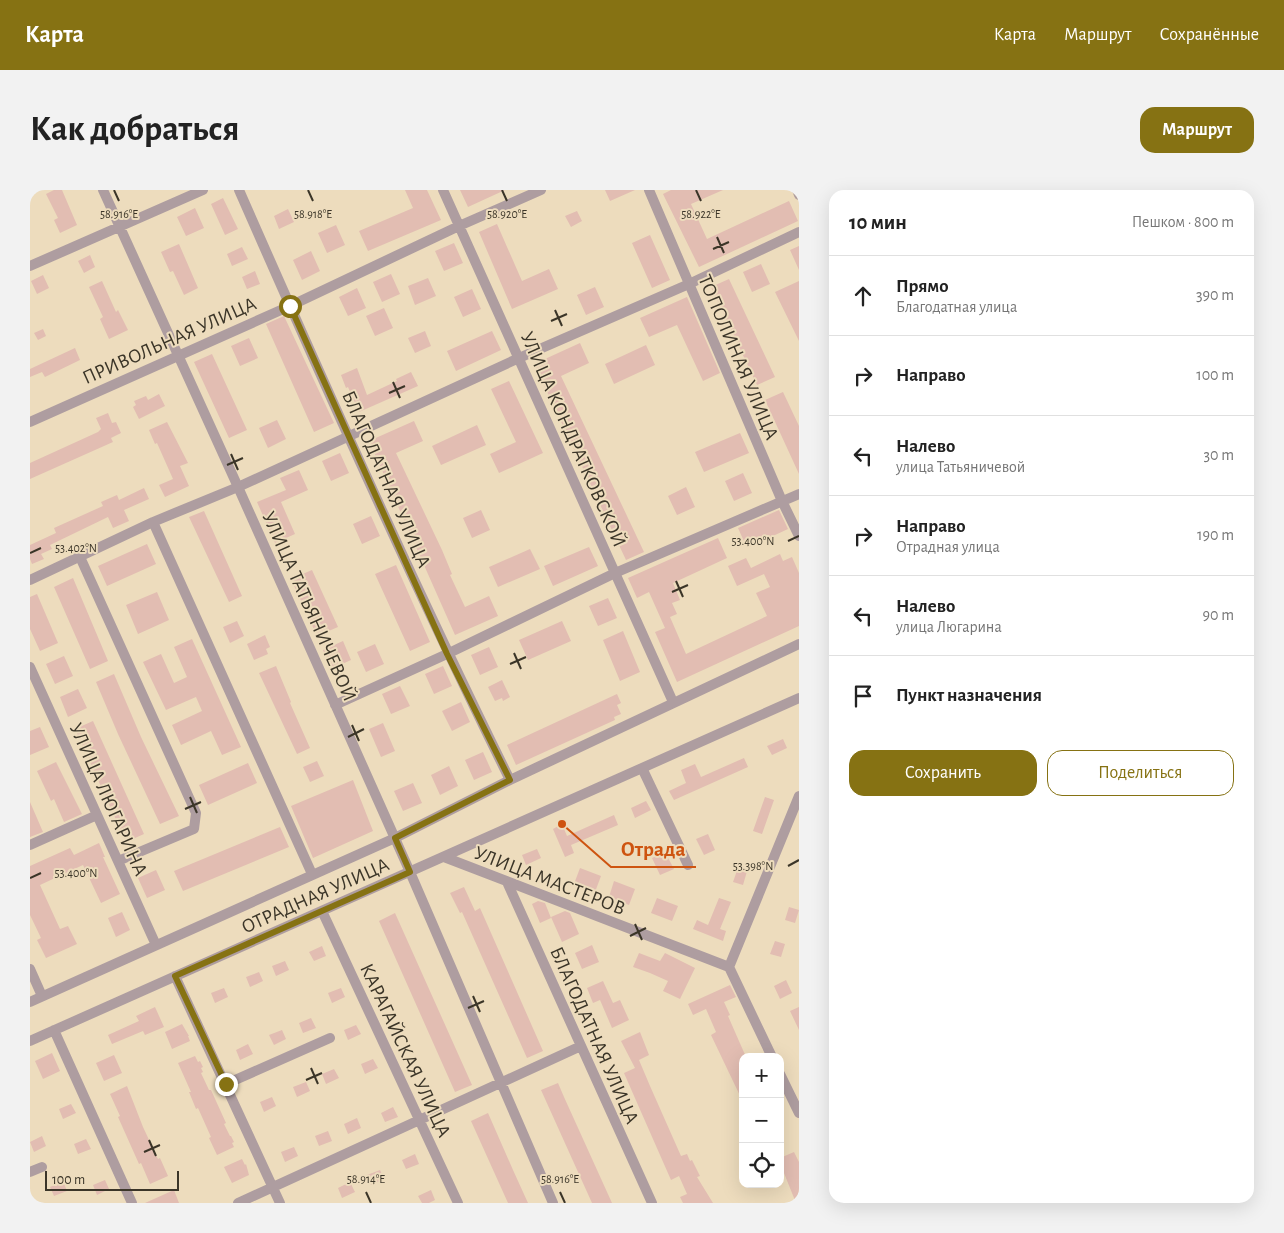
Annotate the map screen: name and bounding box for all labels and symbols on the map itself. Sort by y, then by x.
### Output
text: 58.916°E [100,208,138,220]
text: 58.918°E [294,208,332,220]
text: 58.920°E [487,208,527,220]
text: 58.922°E [681,208,721,220]
street label: ТОПОЛИНАЯ УЛИЦА [694,272,782,443]
street label: ПРИВОЛЬНАЯ УЛИЦА [79,293,260,388]
route start [279,295,302,318]
street label: УЛИЦА КОНДРАТКОВСКОЙ [517,329,630,550]
street label: БЛАГОДАТНАЯ УЛИЦА [338,388,434,571]
street label: УЛИЦА ТАТЬЯНИЧЕВОЙ [258,509,360,704]
text: 53.400°N [732,535,774,547]
text: 53.402°N [55,542,97,554]
street label: УЛИЦА ЛЮГАРИНА [65,720,151,879]
callout: Отрада [611,831,696,867]
text: Отрада [621,839,685,860]
street label: УЛИЦА МАСТЕРОВ [471,843,628,919]
street label: ОТРАДНАЯ УЛИЦА [239,854,392,937]
text: 53.398°N [733,860,773,872]
text: 53.400°N [55,867,97,879]
street label: БЛАГОДАТНАЯ УЛИЦА [546,944,642,1127]
street label: КАРАГАЙСКАЯ УЛИЦА [356,960,454,1141]
route end [215,1073,238,1096]
scale bar [45,1168,179,1191]
text: 58.914°E [347,1173,385,1185]
text: 58.916°E [541,1173,579,1185]

